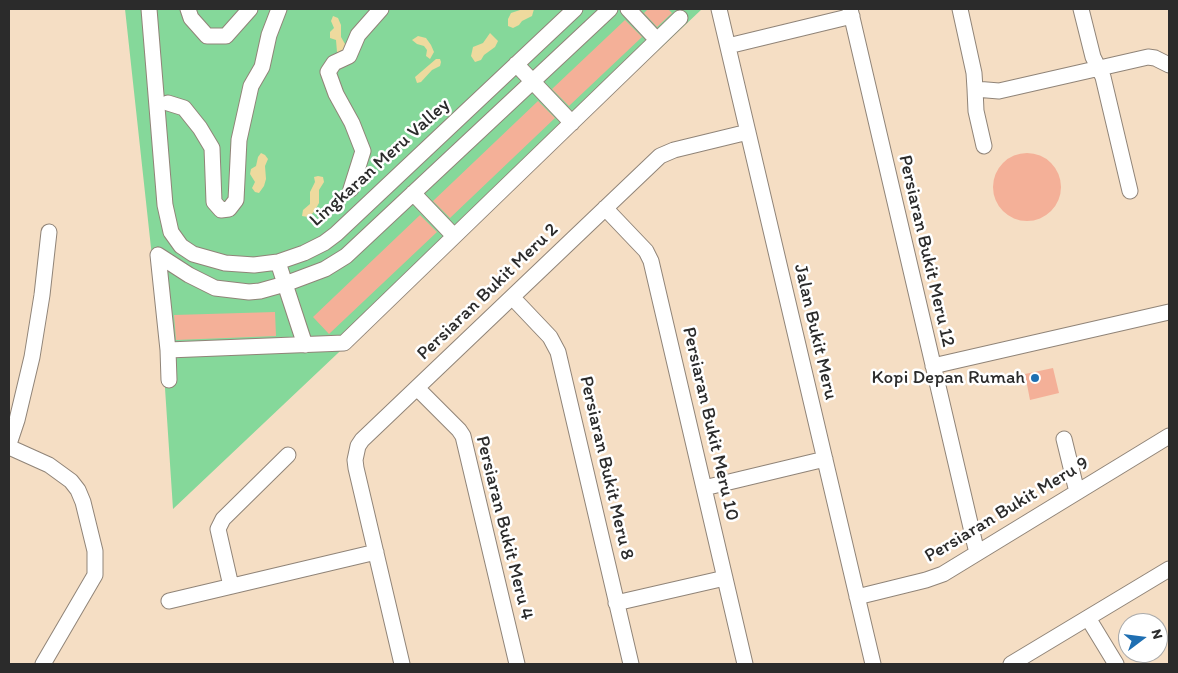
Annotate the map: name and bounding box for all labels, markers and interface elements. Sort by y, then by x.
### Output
street label: Lingkaran Meru Valley [305,94,455,232]
street label: Persiaran Bukit Meru 12 [893,153,959,349]
street label: Persiaran Bukit Meru 2 [413,219,563,365]
street label: Jalan Bukit Meru [788,262,842,402]
street label: Persiaran Bukit Meru 10 [677,325,743,523]
place label: Kopi Depan Rumah [872,367,1025,389]
marker: Kopi Depan Rumah [1029,372,1041,384]
street label: Persiaran Bukit Meru 8 [574,374,638,562]
street label: Persiaran Bukit Meru 4 [470,434,538,622]
street label: Persiaran Bukit Meru 9 [921,452,1093,568]
north arrow [1118,613,1168,663]
text: N [1148,627,1166,641]

